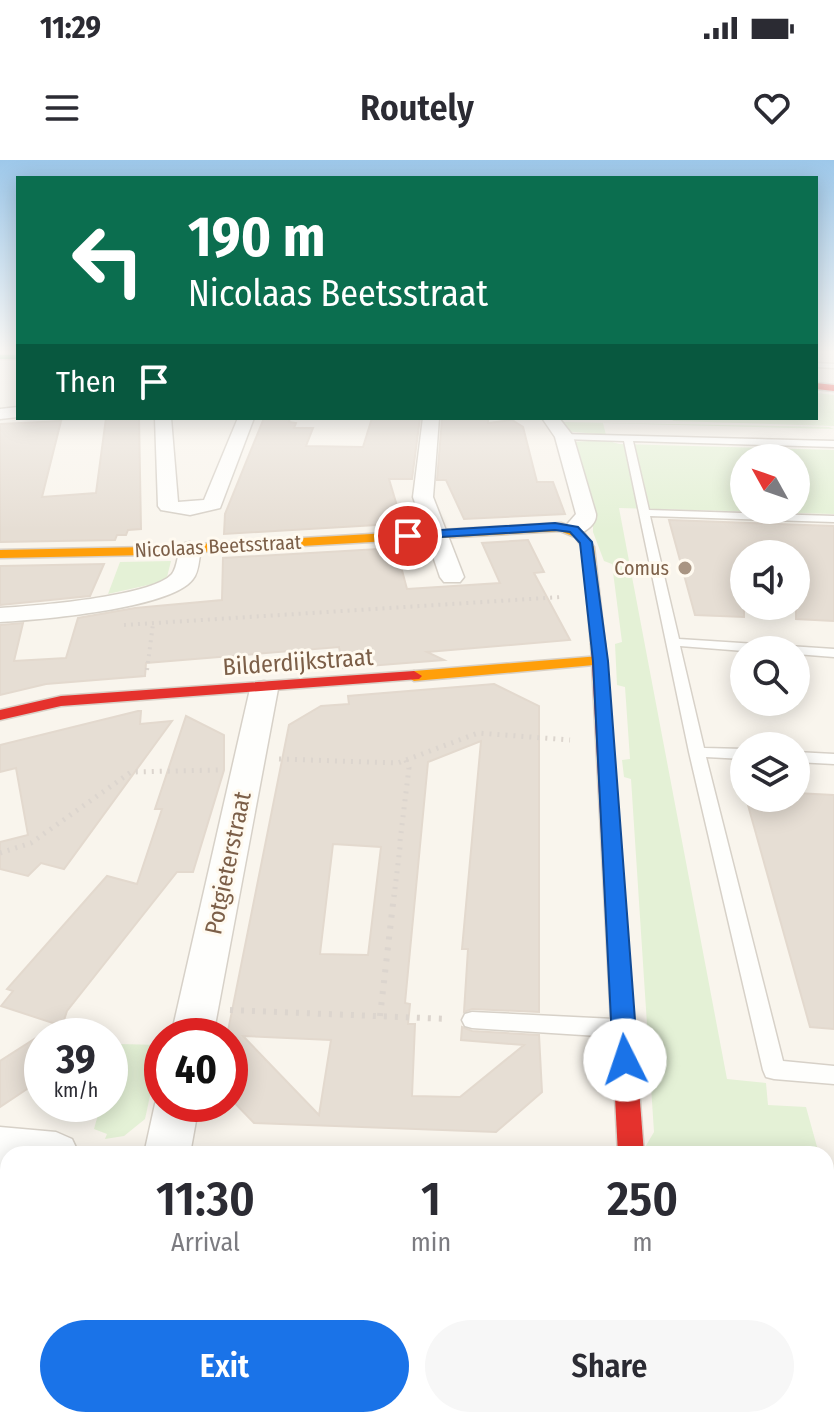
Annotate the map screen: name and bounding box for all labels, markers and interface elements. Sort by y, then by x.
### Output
text: 11:29 [40,10,101,46]
icon: menu [40,86,84,130]
text: Routely [360,86,474,130]
icon: heart [750,86,794,130]
text: 190 m [188,204,326,271]
icon: left [56,208,160,312]
text: Nicolaas Beetsstraat [188,272,488,316]
icon: arrive [132,360,176,404]
text: Then [56,364,116,400]
north arrow [730,444,810,524]
map controls [730,444,810,812]
pin [374,502,442,570]
icon: arrive [386,514,430,558]
street label: Nicolaas Beetsstraat [134,530,302,562]
button: sound [730,540,810,620]
place label: Comus [614,556,669,580]
marker: Comus [676,559,694,577]
button: search [730,636,810,716]
street label: Bilderdijkstraat [222,643,374,681]
button: layers [730,732,810,812]
street label: Potgieterstraat [199,789,257,937]
speed limit sign: 40 [144,1018,248,1122]
position arrow [583,1018,667,1102]
text: 39 [56,1036,96,1084]
text: km/h [54,1078,98,1102]
text: 11:30 [156,1170,255,1228]
text: 1 [421,1170,441,1228]
text: 250 [607,1170,678,1228]
text: Arrival [171,1227,240,1258]
text: min [411,1227,451,1258]
text: m [633,1227,653,1258]
button: Exit [40,1320,409,1412]
button: Share [425,1320,794,1412]

